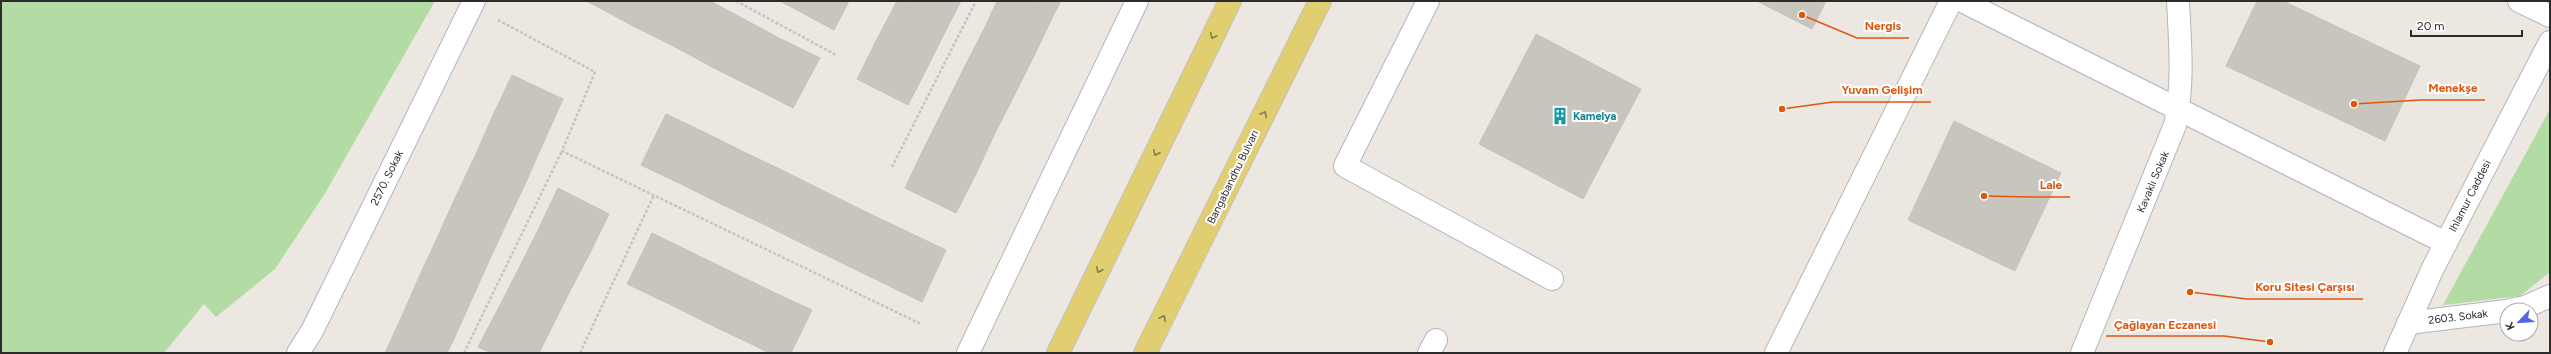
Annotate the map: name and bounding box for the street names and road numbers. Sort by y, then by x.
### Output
street label: Bangabandhu Bulvarı [1205,128,1261,226]
street label: 2570. Sokak [368,148,406,208]
street label: Kavaklı Sokak [2134,149,2172,215]
street label: Ihlamur Caddesi [2446,158,2494,234]
street label: 2603. Sokak [2428,307,2489,327]

